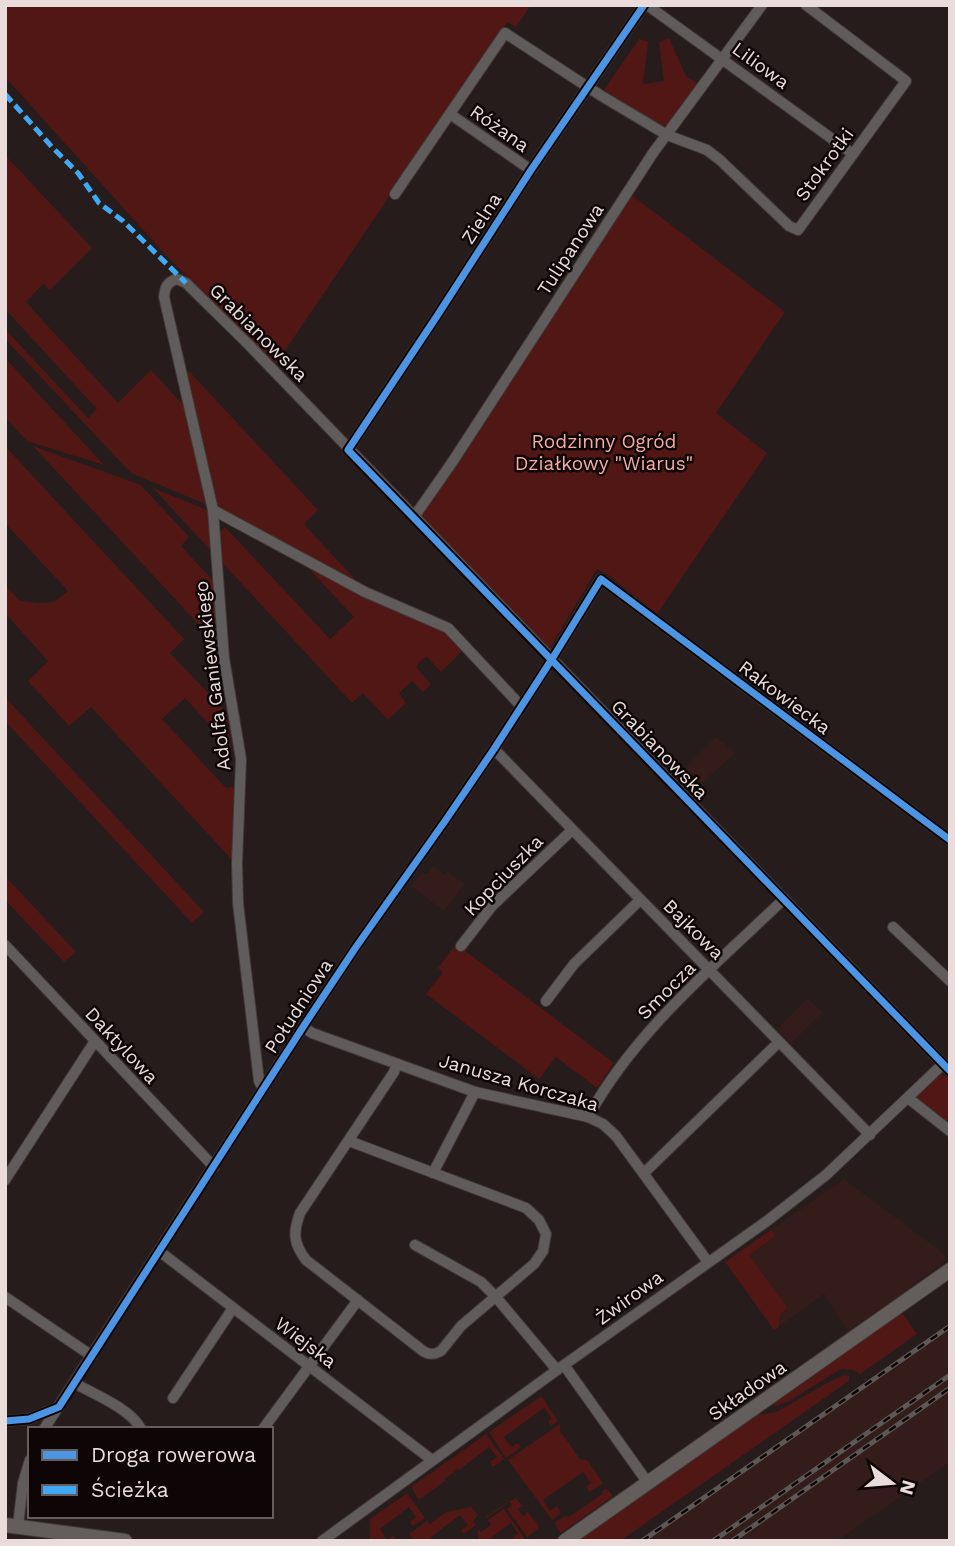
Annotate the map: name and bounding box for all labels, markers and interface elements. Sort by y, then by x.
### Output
street label: Liliowa [728,37,794,94]
street label: Różana [466,100,534,157]
street label: Stokrotki [790,123,859,205]
street label: Zielna [456,188,507,248]
street label: Tulipanowa [532,199,609,299]
street label: Grabianowska [205,278,313,386]
park label: Rodzinny Ogród Działkowy "Wiarus" [515,430,693,475]
street label: Adolfa Ganiewskiego [189,580,236,772]
street label: Rakowiecka [734,655,835,739]
street label: Grabianowska [606,695,713,804]
street label: Kopciuszka [459,830,548,921]
street label: Bajkowa [659,894,729,965]
street label: Południowa [259,955,338,1058]
street label: Smocza [632,956,701,1024]
street label: Daktylowa [80,1002,163,1089]
street label: Janusza Korczaka [436,1049,602,1116]
street label: Żwirowa [591,1265,668,1329]
street label: Wiejska [271,1312,341,1373]
street label: Składowa [704,1355,791,1426]
legend [28,1427,273,1518]
text: Droga rowerowa [91,1442,256,1467]
north arrow [857,1448,927,1518]
text: Ścieżka [91,1477,169,1502]
text: N [895,1478,921,1497]

